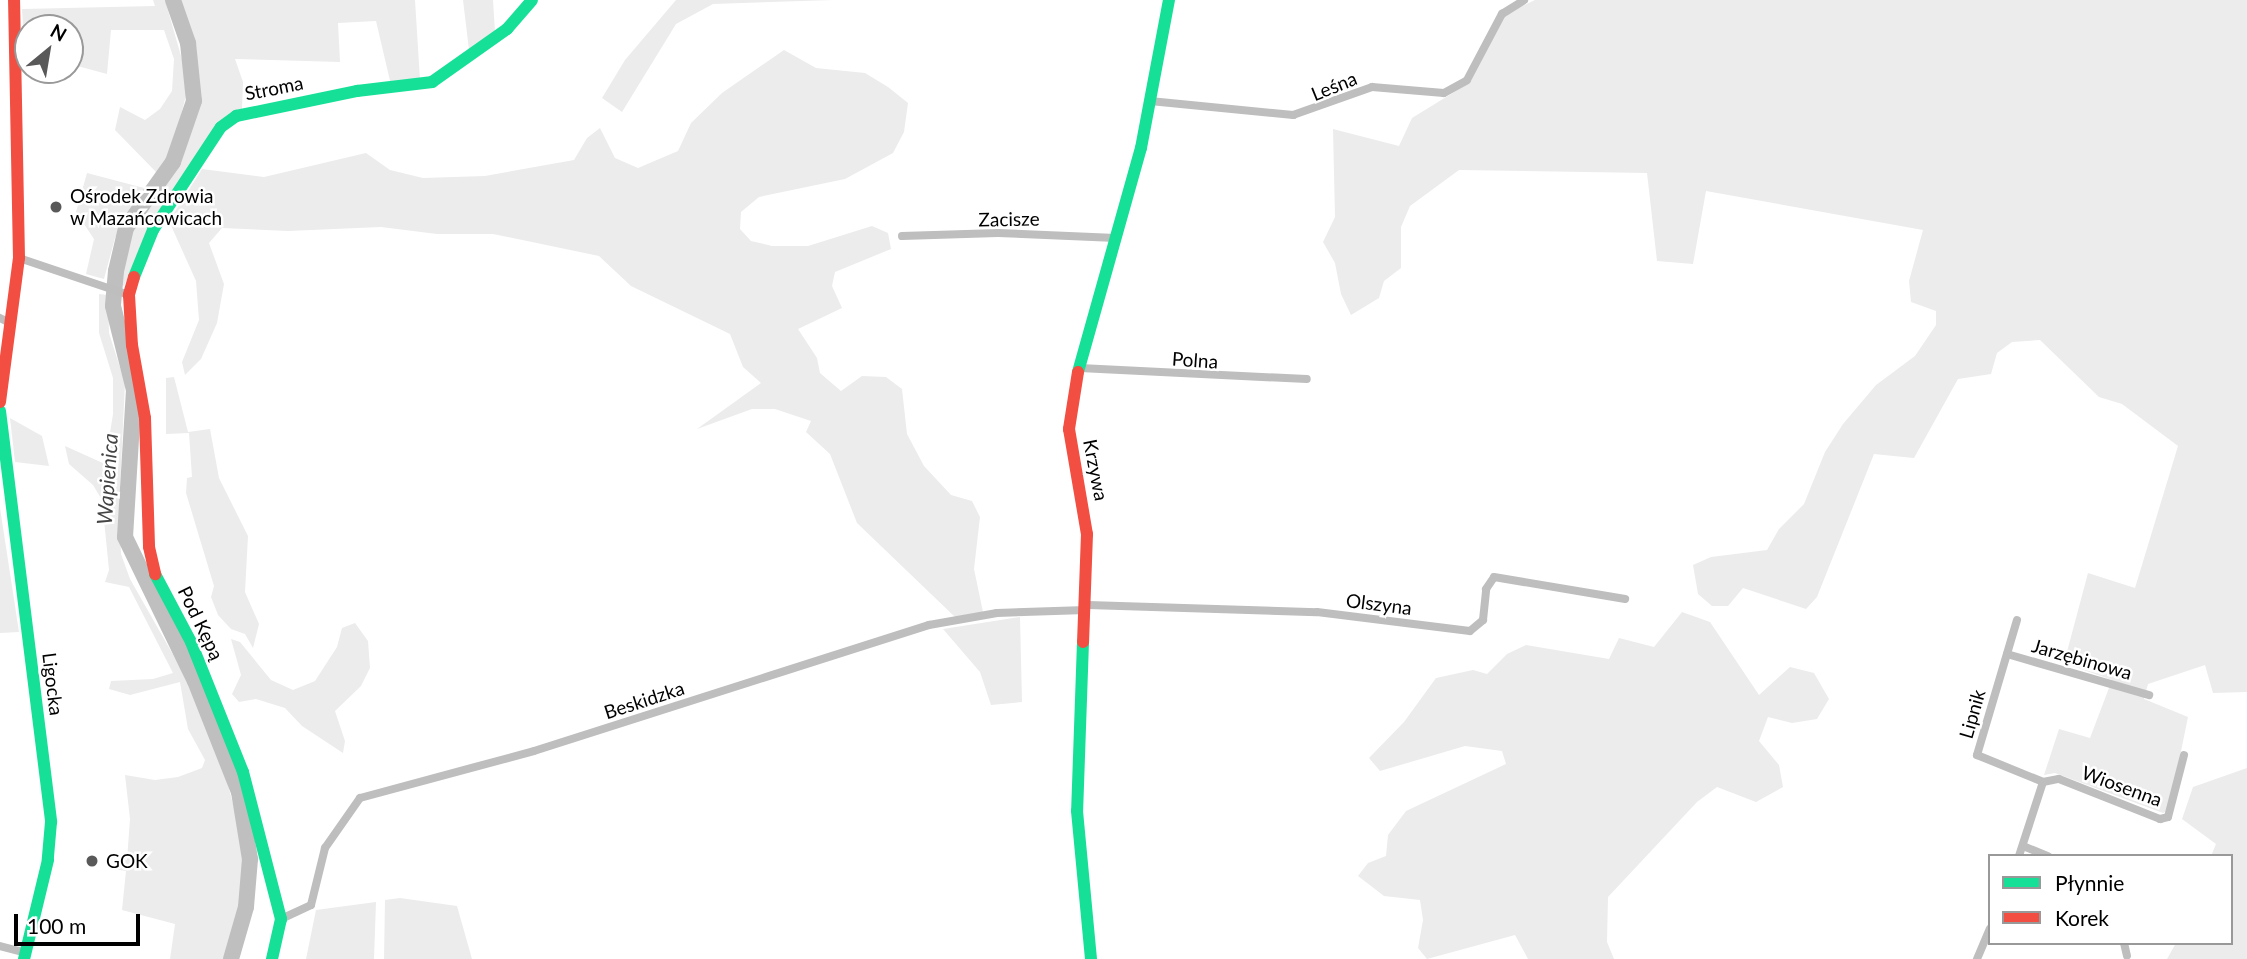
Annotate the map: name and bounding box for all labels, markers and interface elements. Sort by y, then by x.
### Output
north arrow [14,14,84,84]
text: N [47,18,71,46]
street label: Leśna [1308,67,1360,105]
street label: Stroma [243,71,305,105]
place label: Ośrodek Zdrowia w Mazańcowicach [70,185,222,229]
marker: Ośrodek Zdrowia w Mazańcowicach [48,199,64,215]
street label: Zacisze [978,207,1040,231]
street label: Polna [1171,347,1219,373]
water label: Wapienica [91,432,123,526]
street label: Krzywa [1079,437,1113,503]
street label: Pod Kępą [173,582,229,664]
street label: Olszyna [1345,589,1413,619]
street label: Jarzębinowa [2029,634,2135,684]
street label: Ligocka [38,651,68,717]
street label: Beskidzka [601,676,687,724]
street label: Lipnik [1954,687,1990,741]
street label: Wiosenna [2079,761,2165,811]
place label: GOK [106,850,148,872]
marker: GOK [84,853,100,869]
legend [1988,854,2233,945]
text: Płynnie [2055,870,2124,895]
scale bar [18,900,144,944]
text: Korek [2055,905,2109,930]
text: 100 m [27,913,86,938]

